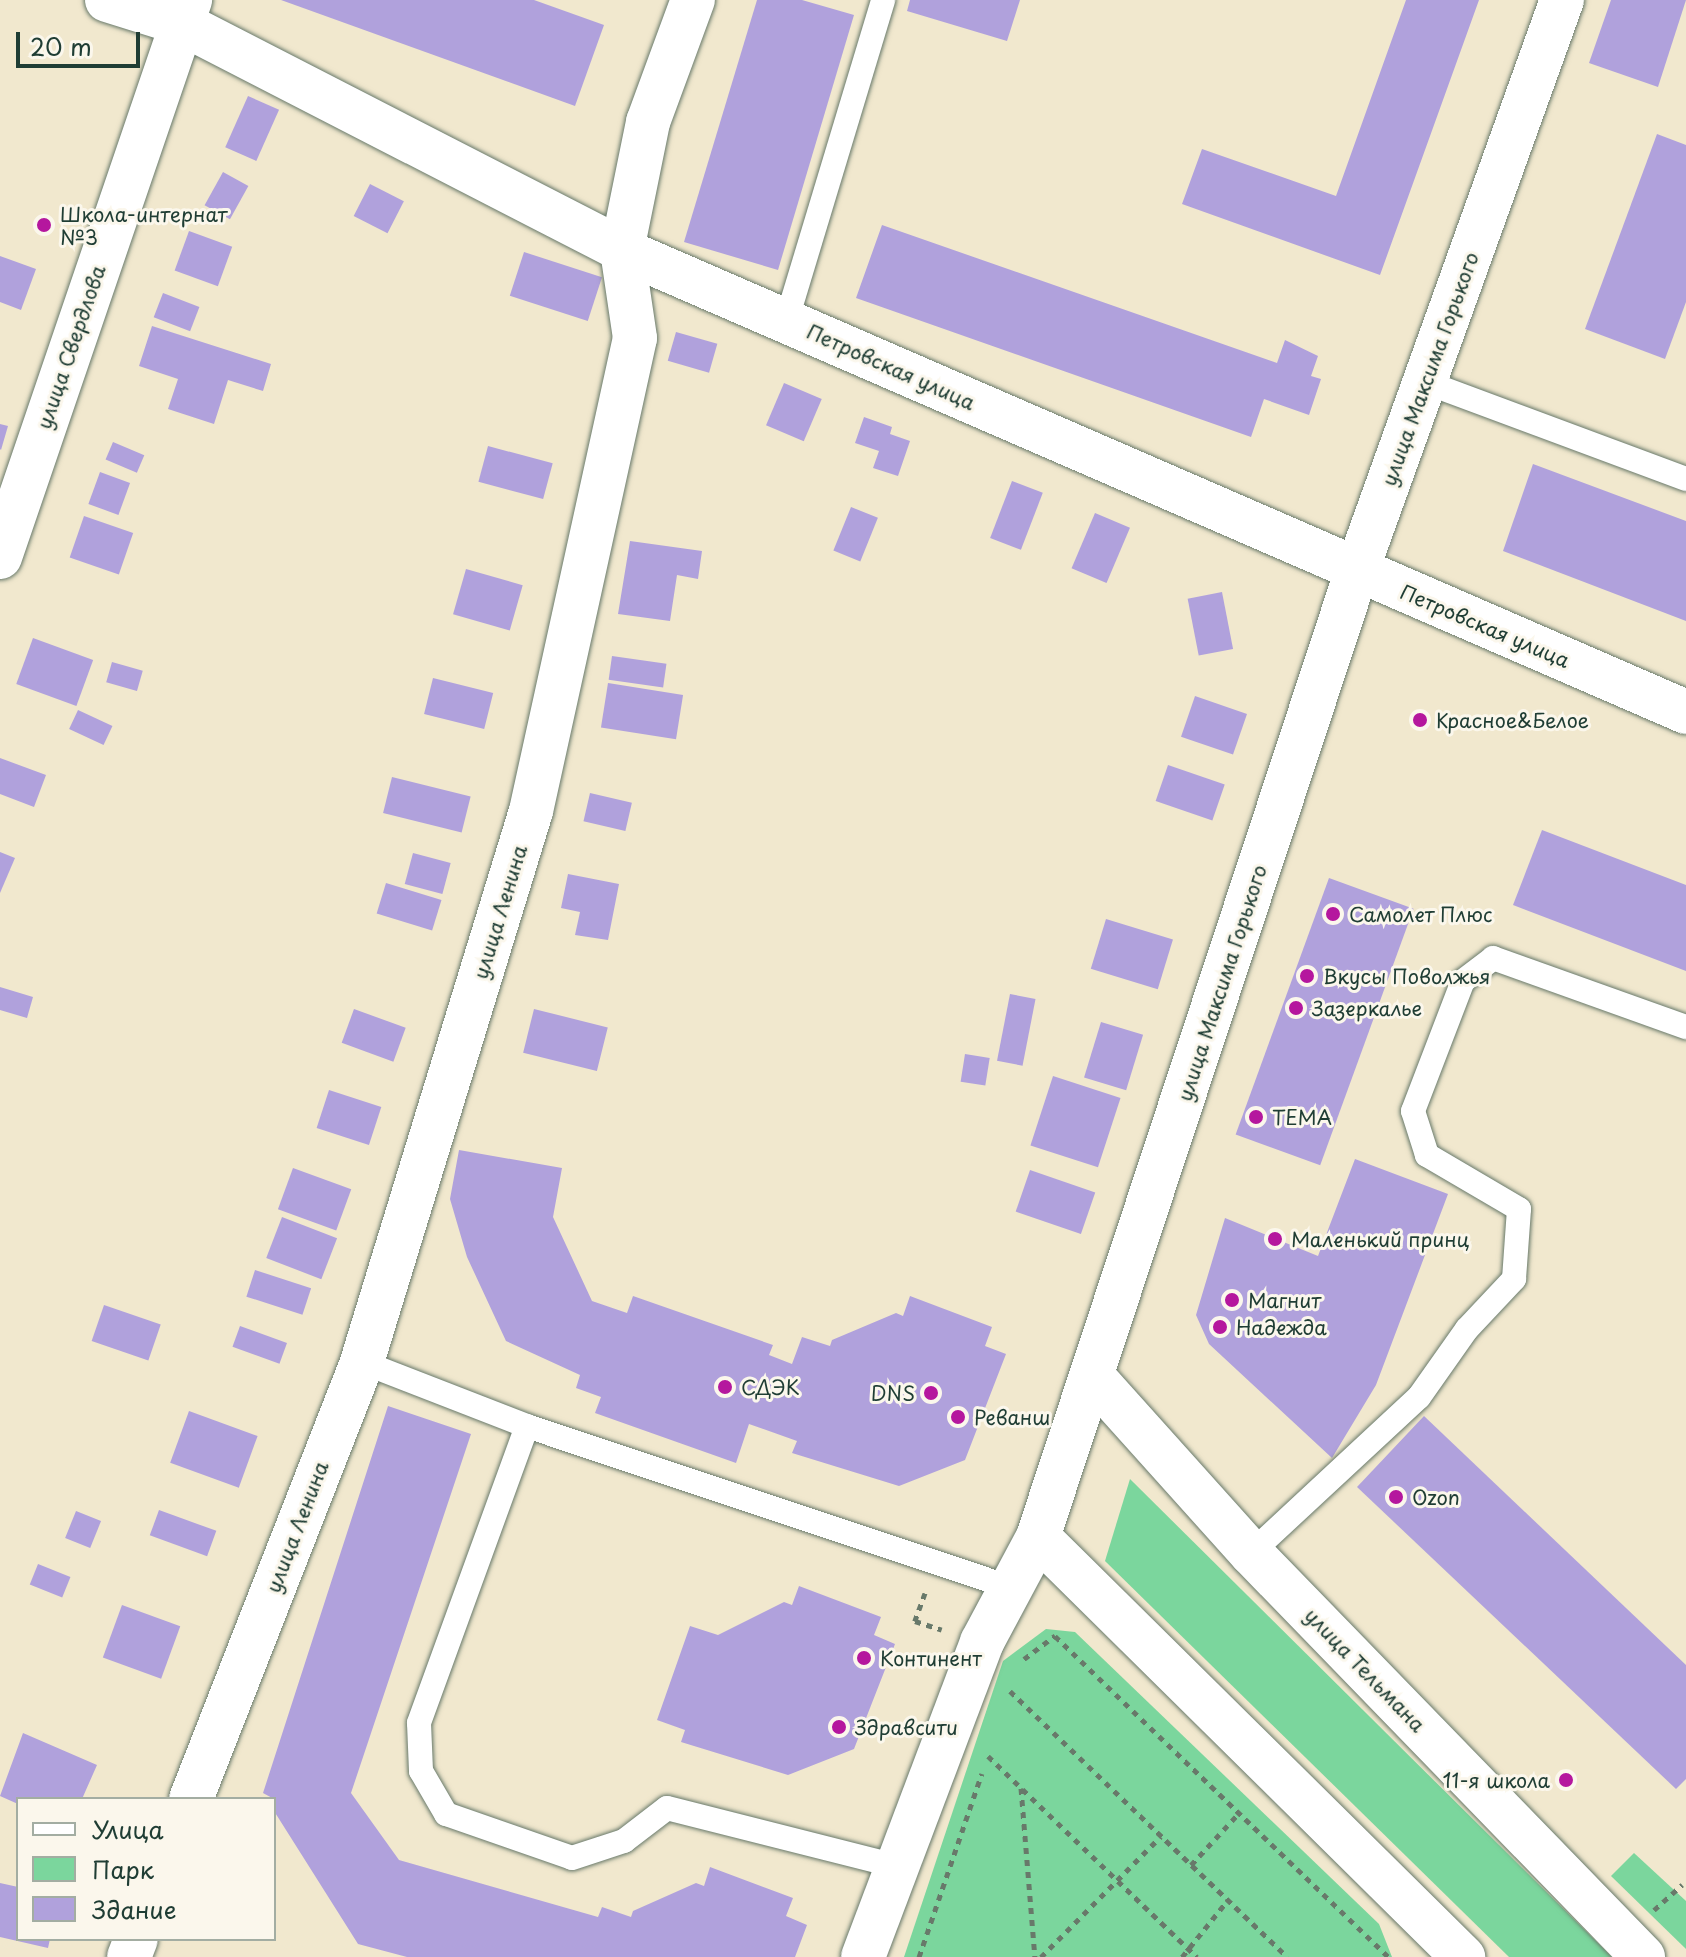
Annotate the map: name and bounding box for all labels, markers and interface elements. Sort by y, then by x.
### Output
scale bar [20,16,144,66]
text: 20 m [30,28,92,64]
place label: Школа-интернат №3 [60,202,227,249]
marker: Школа-интернат №3 [35,216,53,234]
street label: улица Максима Горького [1376,248,1484,490]
street label: улица Свердлова [32,261,110,433]
street label: Петровская улица [803,319,979,415]
street label: Петровская улица [1396,579,1574,673]
place label: Красное&Белое [1436,708,1589,732]
marker: Красное&Белое [1411,711,1429,729]
street label: улица Ленина [468,842,532,982]
street label: улица Максима Горького [1172,861,1272,1105]
place label: Самолет Плюс [1349,902,1493,926]
marker: Самолет Плюс [1324,905,1342,923]
place label: Вкусы Поволжья [1323,964,1491,988]
marker: Вкусы Поволжья [1298,967,1316,985]
place label: Зазеркалье [1312,996,1422,1020]
marker: Зазеркалье [1287,999,1305,1017]
place label: ТЕМА [1272,1105,1332,1129]
marker: ТЕМА [1247,1108,1265,1126]
place label: Маленький принц [1291,1227,1470,1251]
marker: Маленький принц [1266,1230,1284,1248]
place label: Магнит [1248,1288,1321,1312]
marker: Магнит [1223,1291,1241,1309]
place label: Надежда [1236,1315,1327,1339]
marker: Надежда [1211,1318,1229,1336]
place label: СДЭК [741,1375,800,1399]
marker: СДЭК [716,1378,734,1396]
place label: DNS [871,1381,915,1405]
marker: DNS [922,1384,940,1402]
place label: Реванш [974,1405,1050,1429]
marker: Реванш [949,1408,967,1426]
street label: улица Ленина [261,1457,333,1597]
place label: Ozon [1412,1485,1460,1509]
marker: Ozon [1387,1488,1405,1506]
street label: улица Тельмана [1299,1603,1431,1737]
place label: Континент [880,1646,982,1670]
marker: Континент [855,1649,873,1667]
place label: Здравсити [855,1715,958,1739]
marker: Здравсити [830,1718,848,1736]
place label: 11-я школа [1442,1768,1550,1792]
marker: 11-я школа [1557,1771,1575,1789]
legend [16,1797,276,1941]
text: Улица [92,1811,164,1847]
text: Парк [92,1851,154,1887]
text: Здание [92,1891,177,1927]

